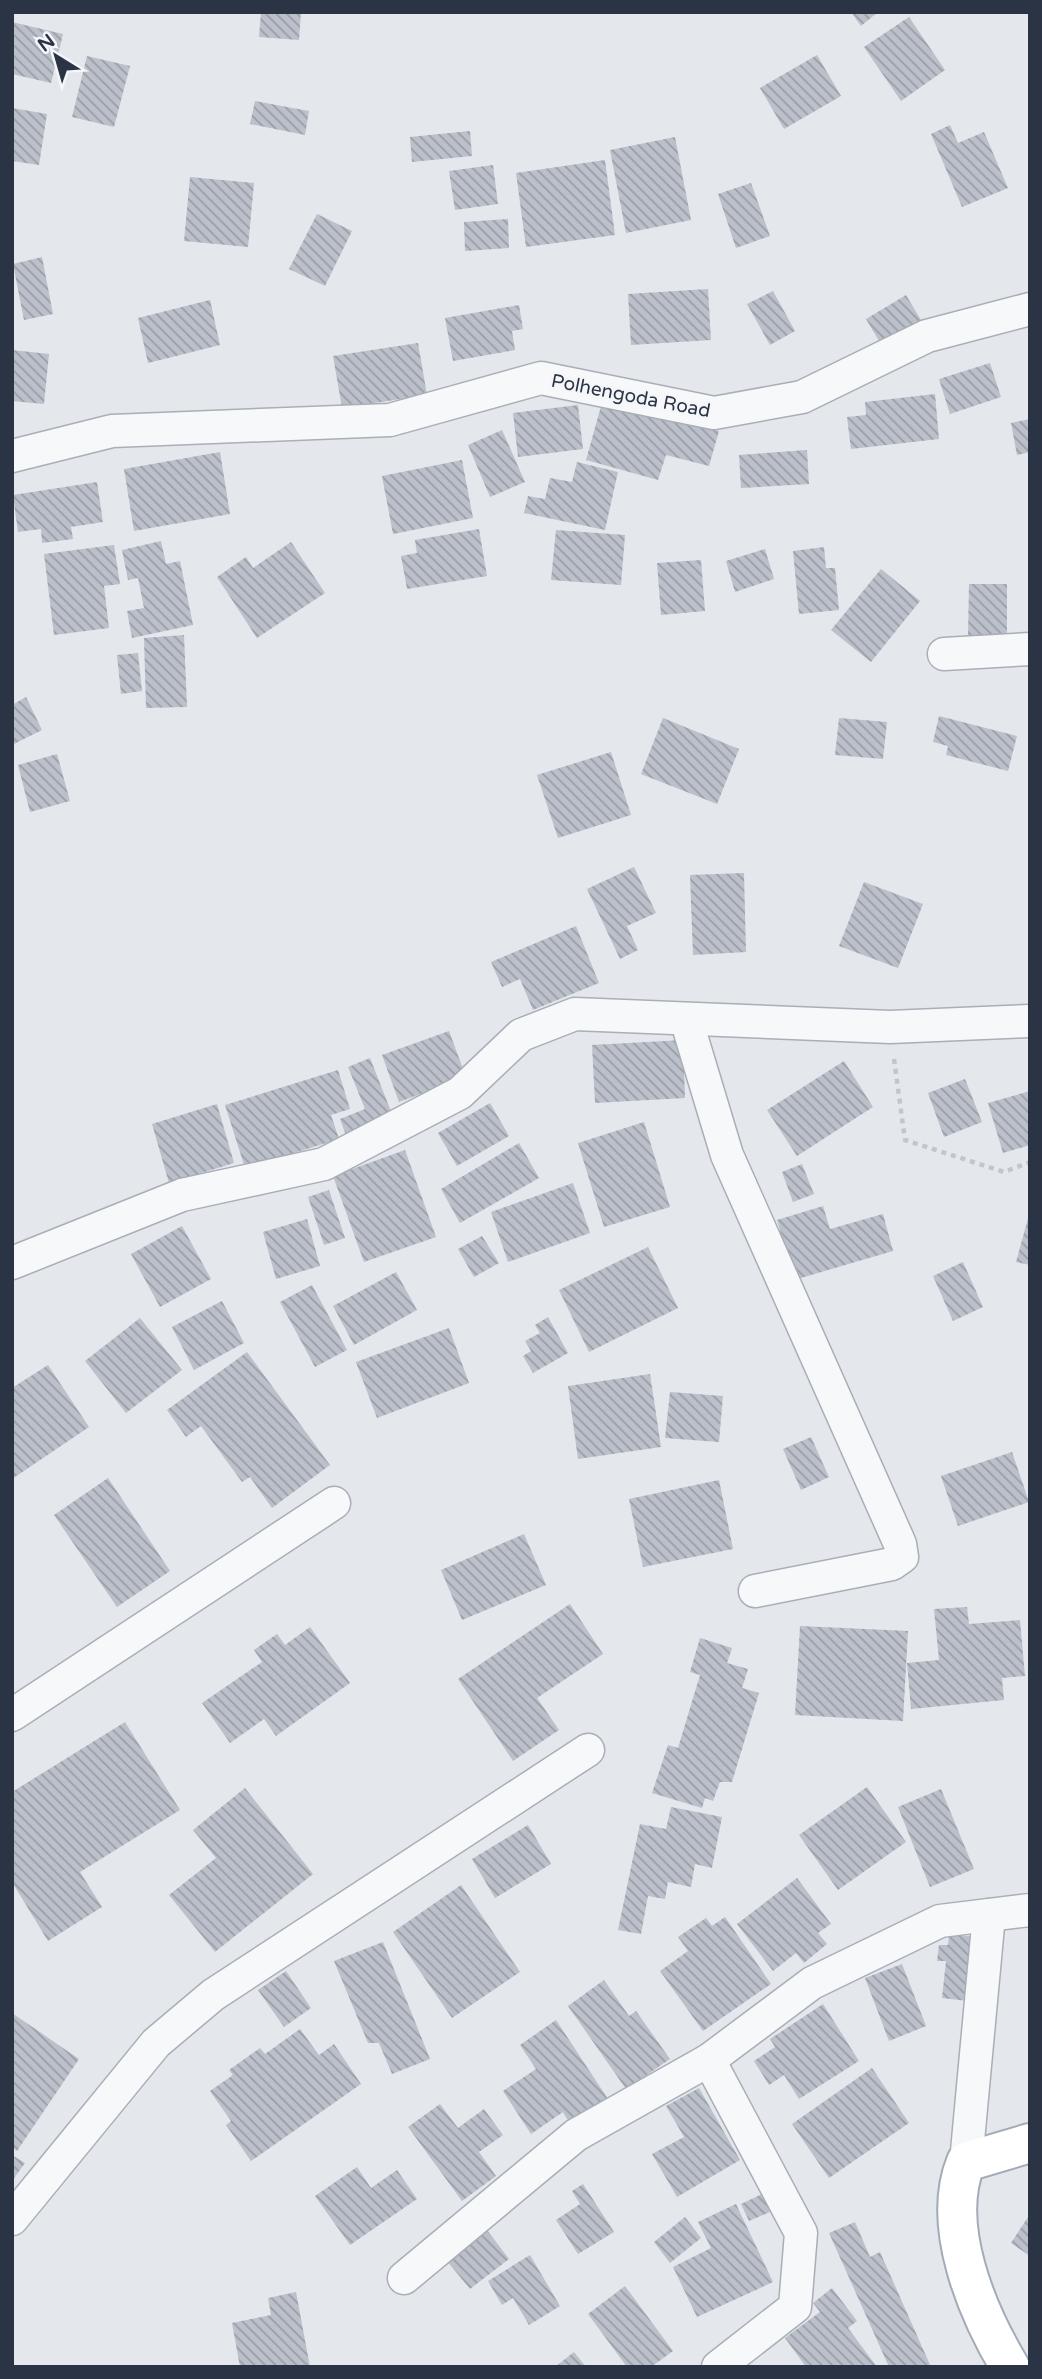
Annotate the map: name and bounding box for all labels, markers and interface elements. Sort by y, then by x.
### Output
north arrow [21,21,91,91]
text: N [34,30,59,57]
street label: Polhengoda Road [549,370,712,422]

